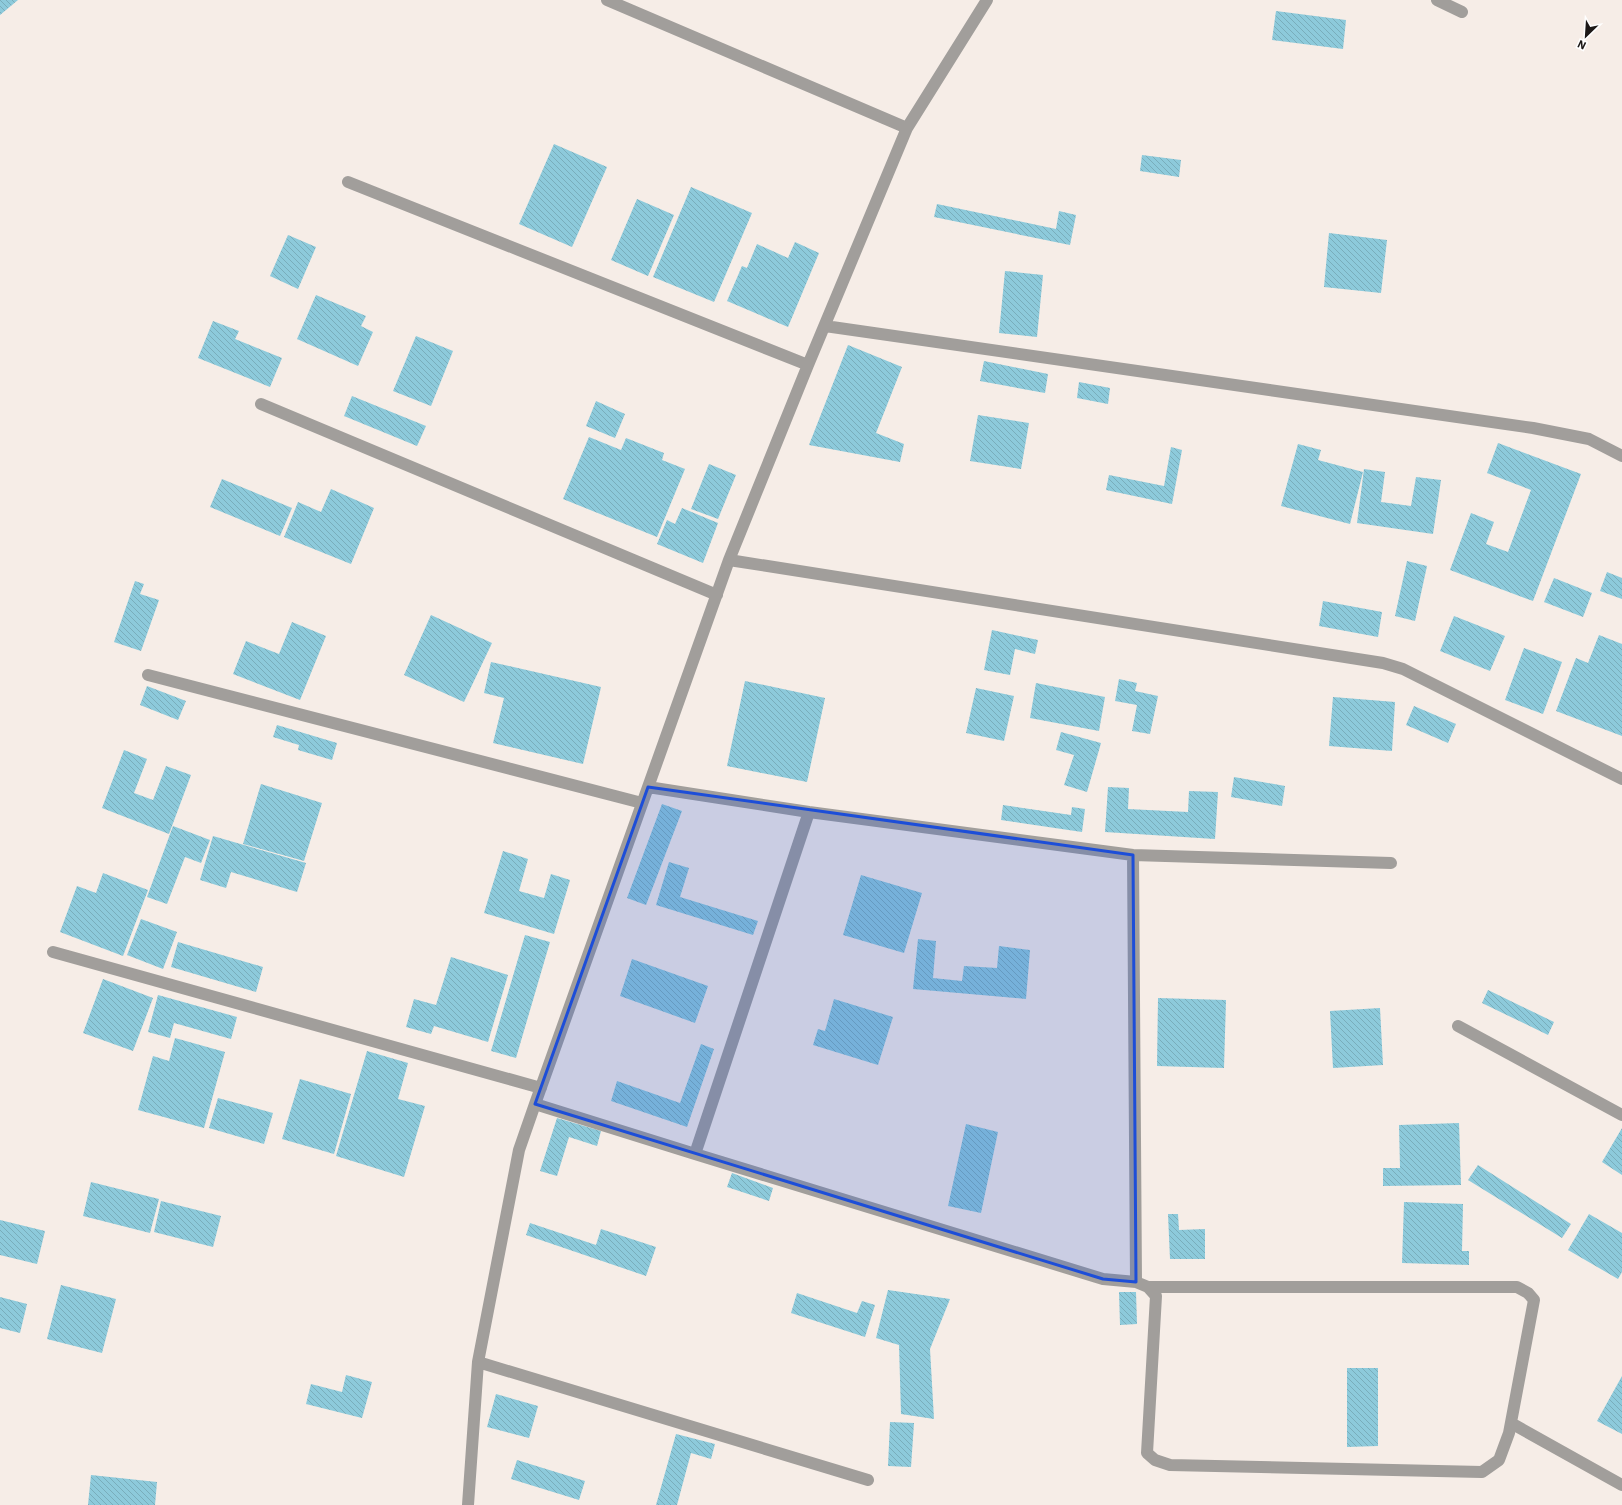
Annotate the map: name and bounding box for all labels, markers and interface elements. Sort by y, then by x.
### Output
north arrow [1566,16,1606,56]
text: N [1575,37,1588,53]

